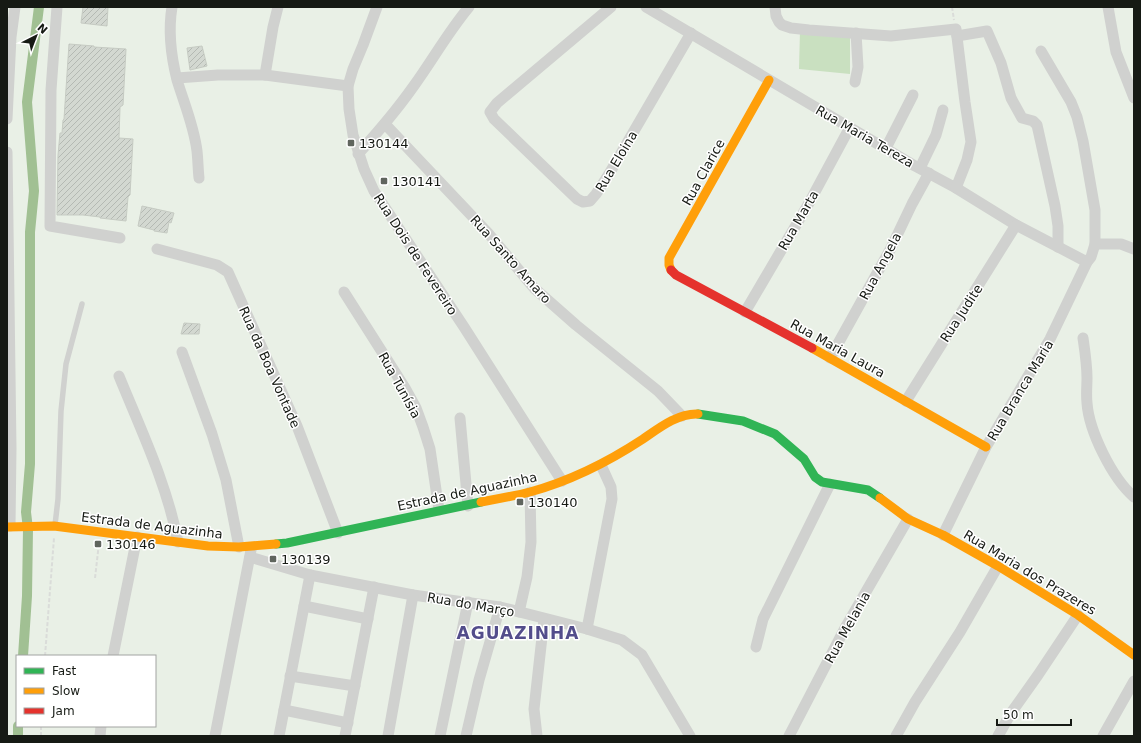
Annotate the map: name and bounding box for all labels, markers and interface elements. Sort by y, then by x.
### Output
north arrow [16,16,56,56]
text: N [35,21,50,37]
street label: Rua Maria Tereza [813,102,916,171]
street label: Rua Eloina [592,128,640,194]
place label: 130144 [359,136,409,151]
street label: Rua Clarice [679,136,728,208]
marker: 130144 [346,138,356,148]
place label: 130141 [392,174,442,189]
marker: 130141 [379,176,389,186]
street label: Rua Marta [775,188,822,253]
street label: Rua Dois de Fevereiro [371,191,461,318]
street label: Rua Santo Amaro [467,212,554,306]
street label: Rua Angela [857,230,904,302]
street label: Rua Judite [937,282,986,345]
street label: Rua da Boa Vontade [236,304,303,430]
street label: Rua Maria Laura [788,316,888,381]
street label: Rua Branca Maria [984,337,1056,443]
street label: Rua Tunísia [375,350,424,421]
street label: Estrada de Aguazinha [396,469,538,514]
place label: 130140 [528,495,578,510]
marker: 130140 [515,497,525,507]
street label: Estrada de Aguazinha [80,509,224,542]
street label: Rua Maria dos Prazeres [961,527,1099,618]
place label: 130146 [106,537,156,552]
marker: 130146 [93,539,103,549]
place label: 130139 [281,552,331,567]
marker: 130139 [268,554,278,564]
street label: Rua do Março [426,589,516,620]
street label: Rua Melania [822,589,873,666]
district label: AGUAZINHA [457,623,579,643]
legend [16,655,156,727]
text: Fast [52,664,76,678]
text: Slow [52,684,80,698]
scale bar [997,701,1071,727]
text: Jam [51,704,75,718]
text: 50 m [1003,708,1034,722]

